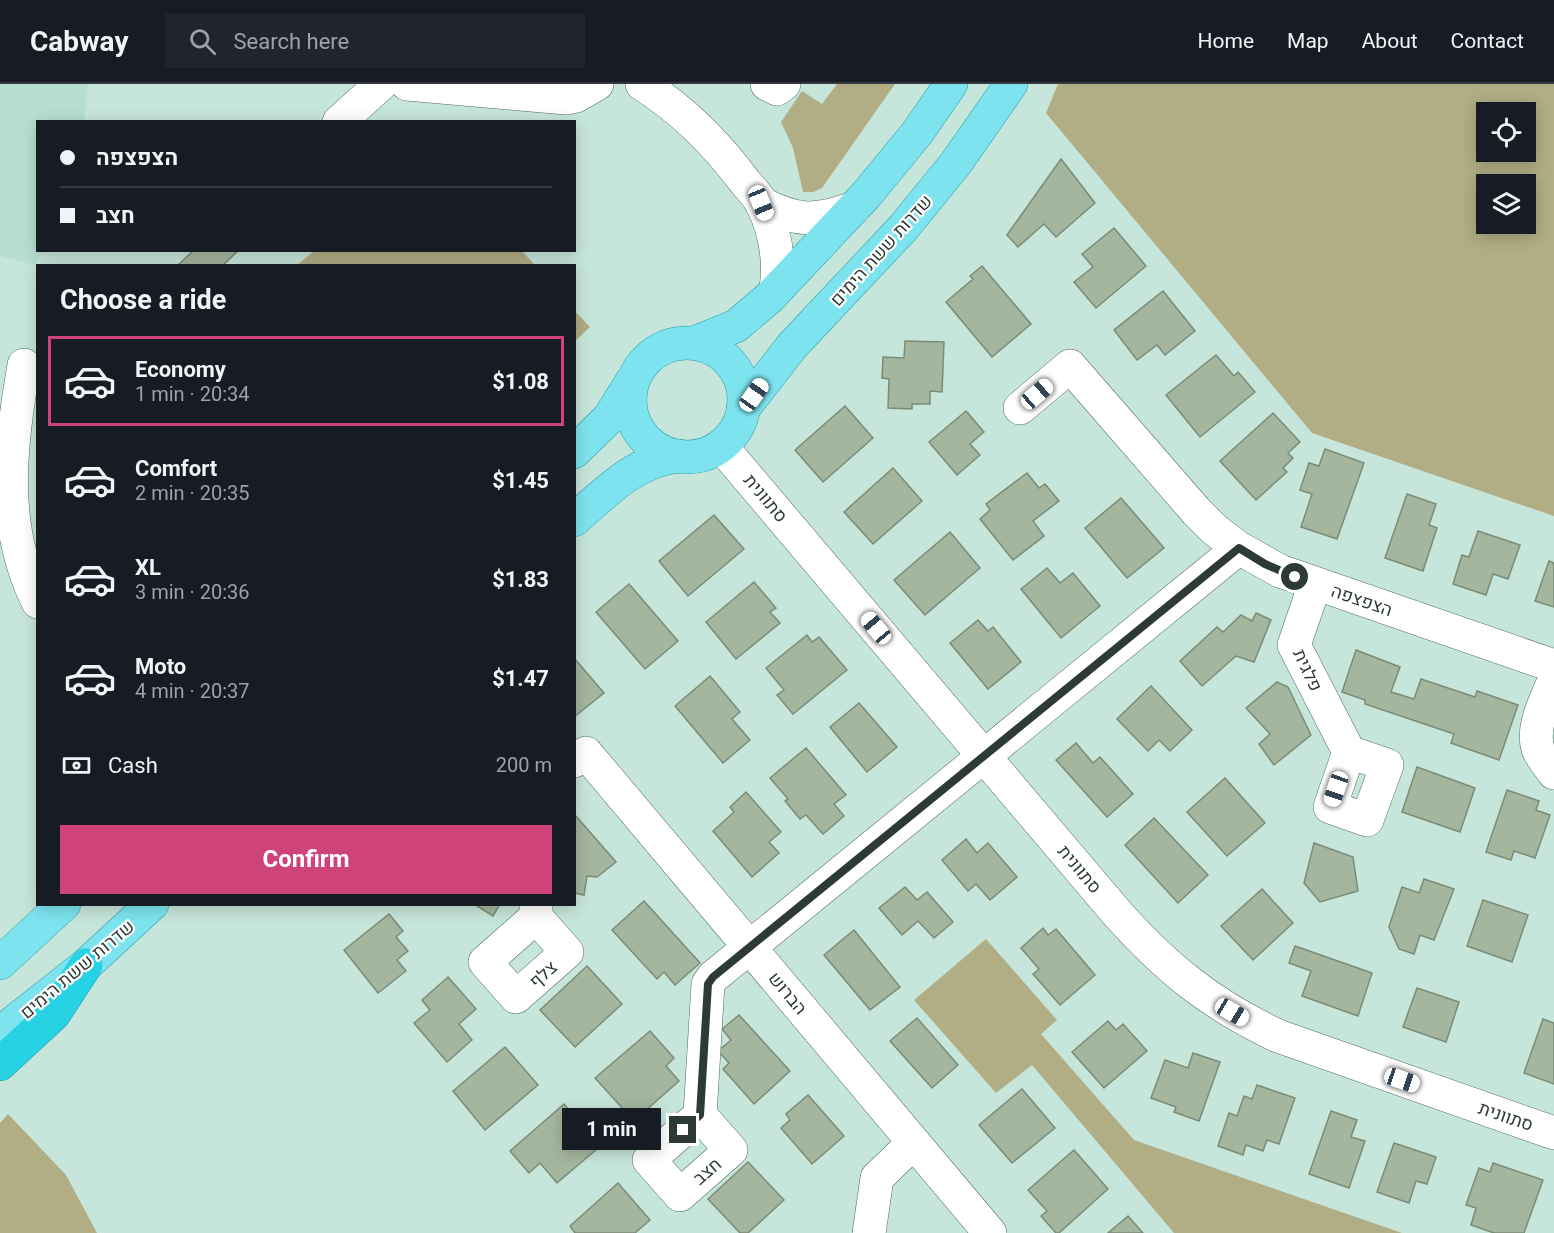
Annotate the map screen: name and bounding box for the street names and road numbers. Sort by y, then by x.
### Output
street label: שדרות ששת הימים [826,190,936,310]
street label: סתוונית [740,470,792,526]
street label: הצפצפה [1329,580,1395,620]
street label: פלגית [1289,646,1327,694]
street label: סתוונית [1054,841,1106,897]
street label: שדרות ששת הימים [16,915,138,1023]
street label: צלף [525,956,561,992]
street label: הברוש [764,968,812,1018]
street label: סתוונית [1476,1097,1536,1135]
street label: חצב [689,1153,725,1189]

